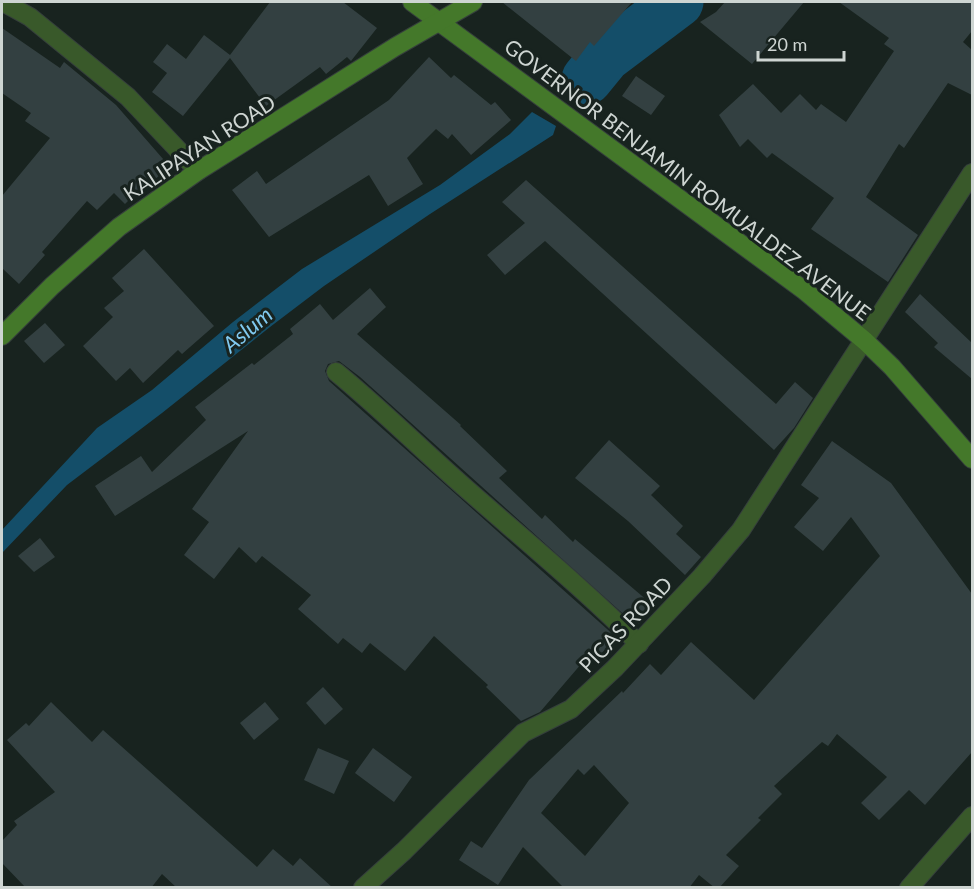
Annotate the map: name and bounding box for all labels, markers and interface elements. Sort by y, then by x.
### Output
scale bar [758,24,844,62]
street label: GOVERNOR BENJAMIN ROMUALDEZ AVENUE [500,33,876,325]
text: 20 m [767,33,807,55]
street label: KALIPAYAN ROAD [118,89,280,205]
water label: Aslum [216,300,277,358]
street label: PICAS ROAD [573,571,677,677]

